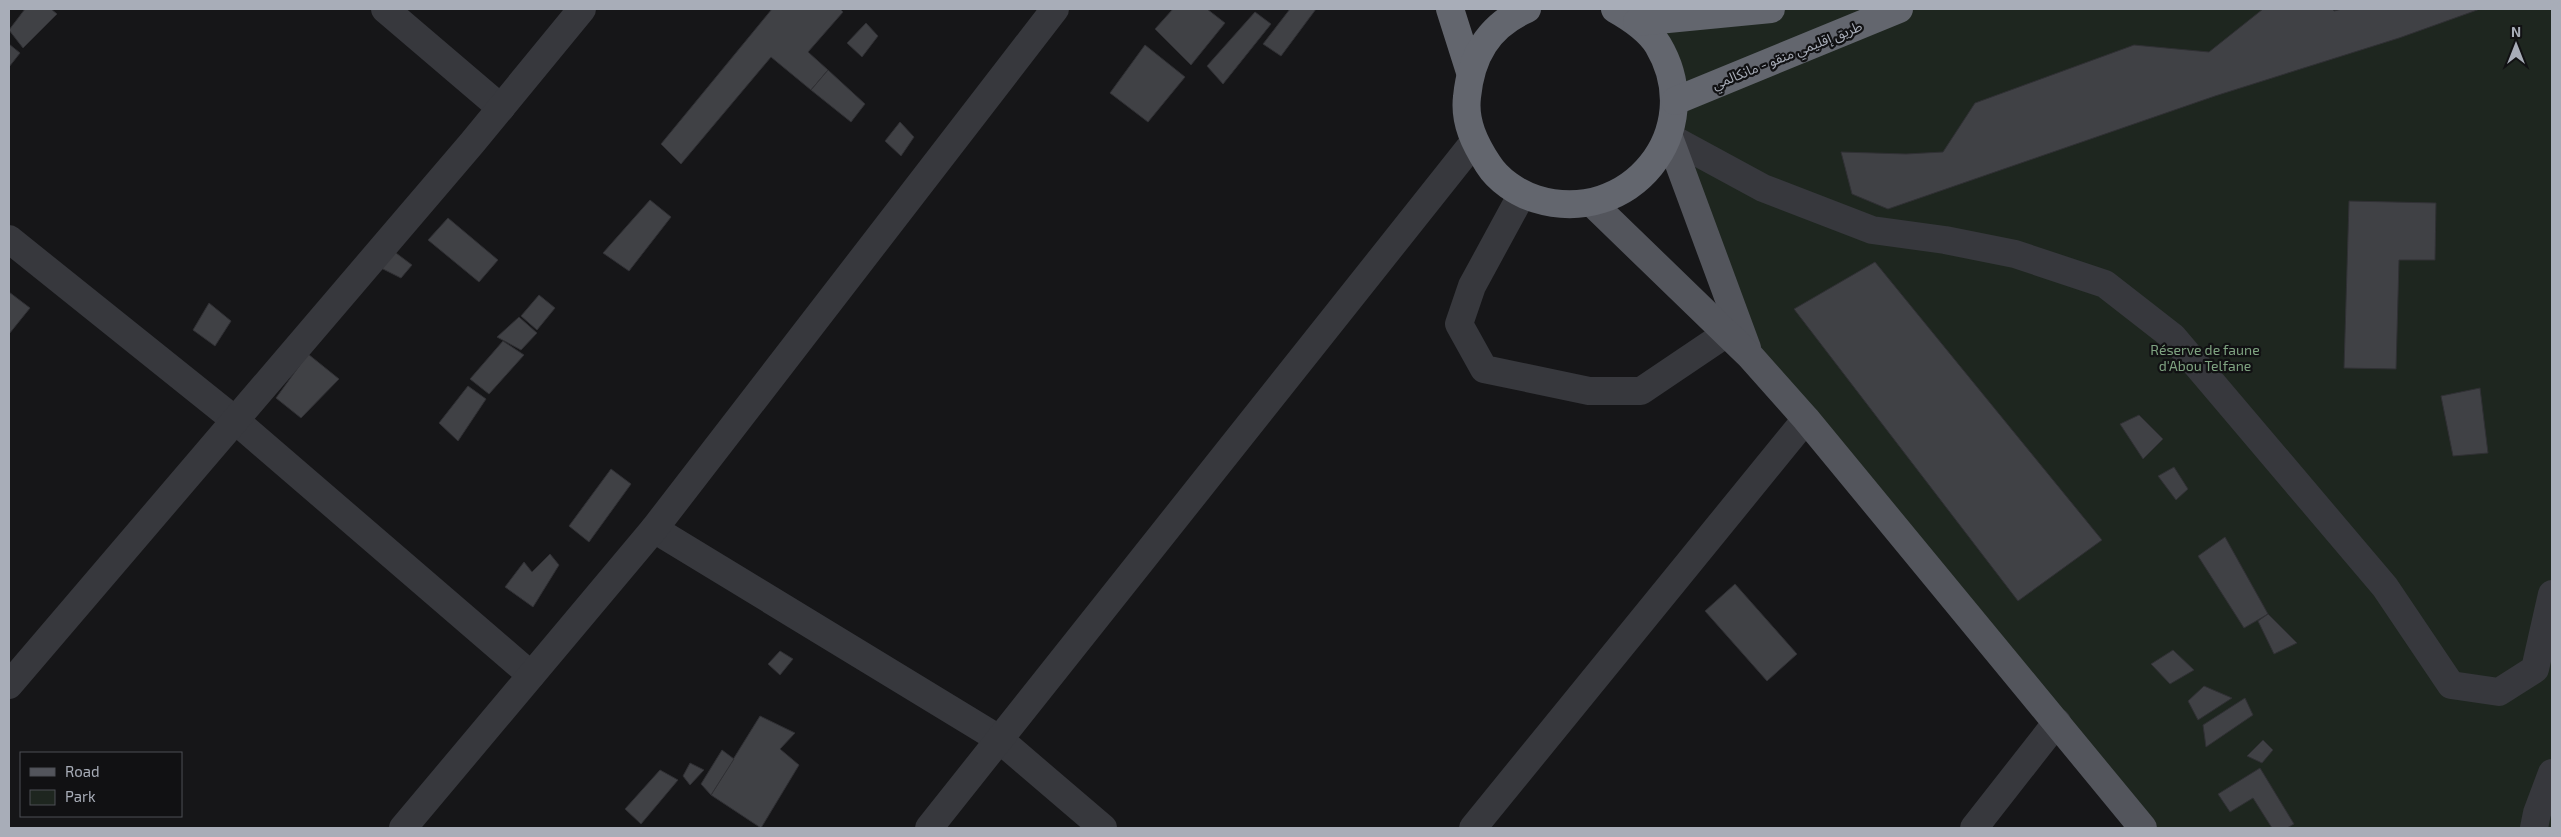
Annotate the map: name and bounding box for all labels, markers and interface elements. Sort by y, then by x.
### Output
street label: طريق إقليمي منقو - مانكالمي [1709,17,1866,95]
north arrow [2491,20,2541,70]
text: N [2511,23,2521,40]
park label: Réserve de faune d'Abou Telfane [2150,341,2260,374]
legend [20,752,182,817]
text: Road [65,762,100,780]
text: Park [65,787,96,805]

